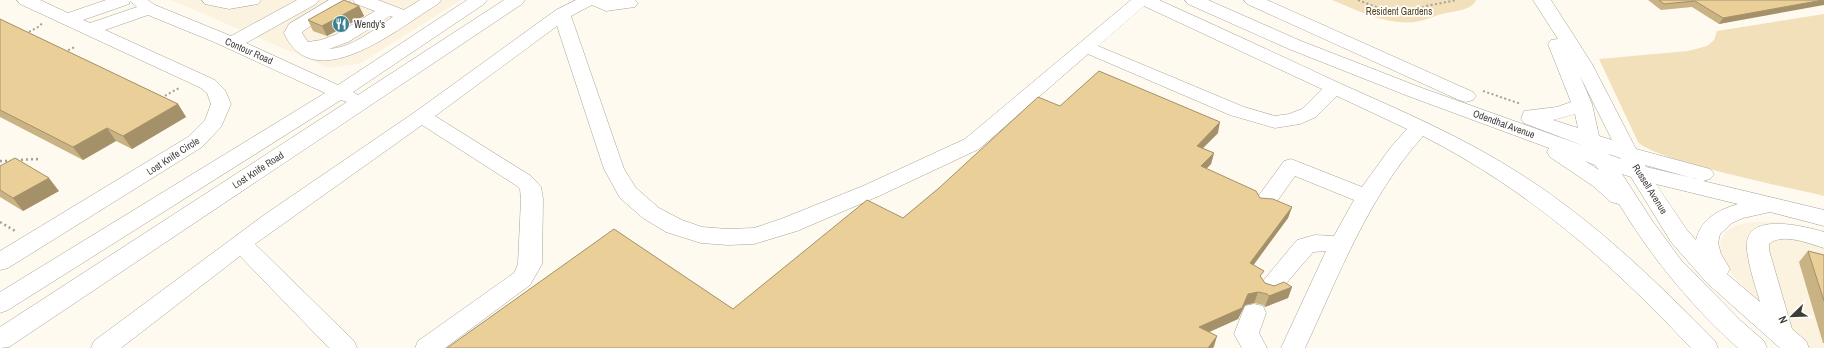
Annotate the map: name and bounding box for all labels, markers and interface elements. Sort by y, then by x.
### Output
park label: Resident Gardens [1366,5,1432,18]
restaurant icon: Wendy's [331,14,351,34]
place label: Wendy's [354,18,385,31]
street label: Contour Road [223,35,275,67]
street label: Odendhal Avenue [1471,107,1537,141]
street label: Lost Knife Circle [144,134,202,178]
street label: Lost Knife Road [230,149,286,191]
street label: Russell Avenue [1630,162,1671,217]
north arrow [1772,296,1812,336]
text: N [1775,314,1791,326]

